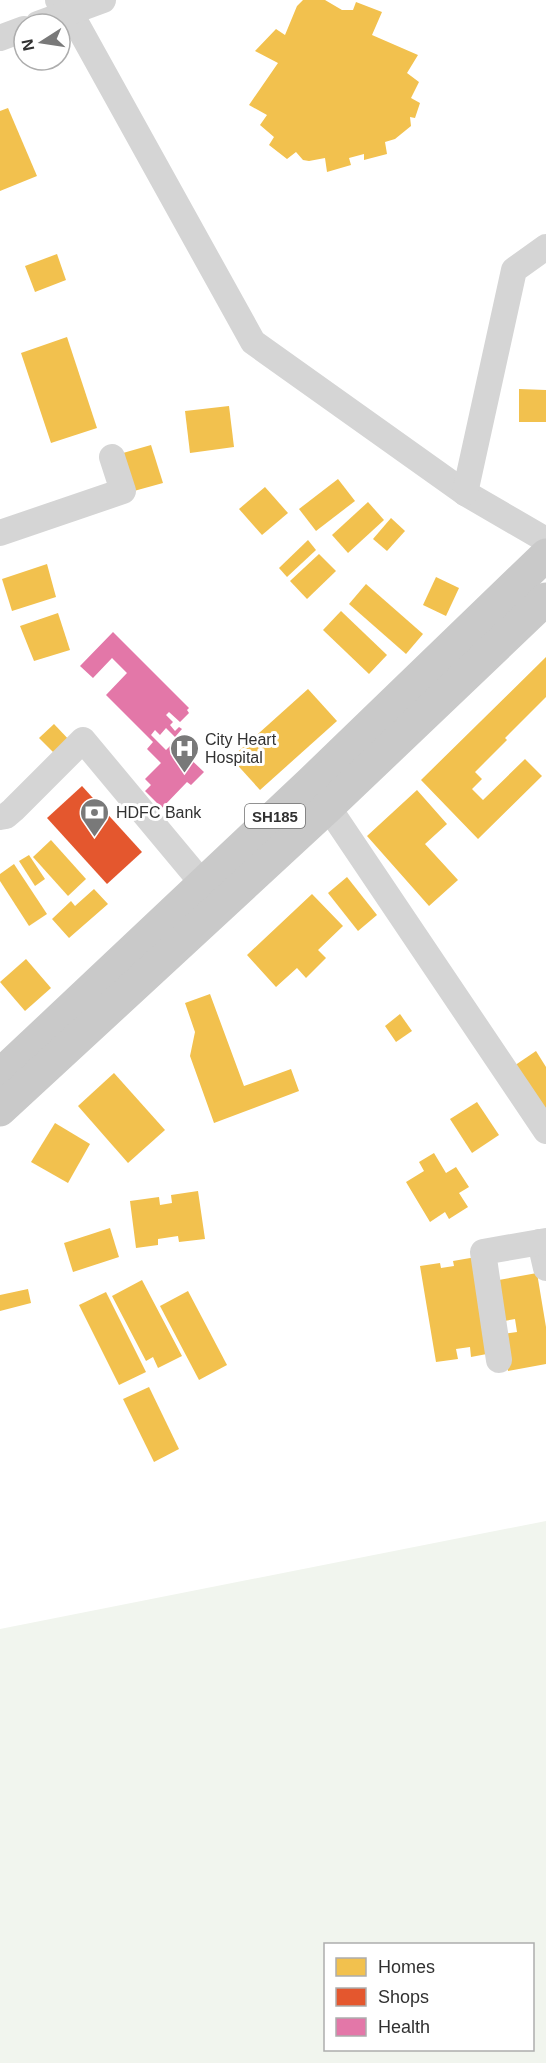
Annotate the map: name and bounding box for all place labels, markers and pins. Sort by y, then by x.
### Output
place label: City Heart Hospital [205,731,277,766]
hospital icon: City Heart Hospital [168,732,200,774]
bank icon: HDFC Bank [79,796,111,838]
place label: HDFC Bank [116,804,202,821]

